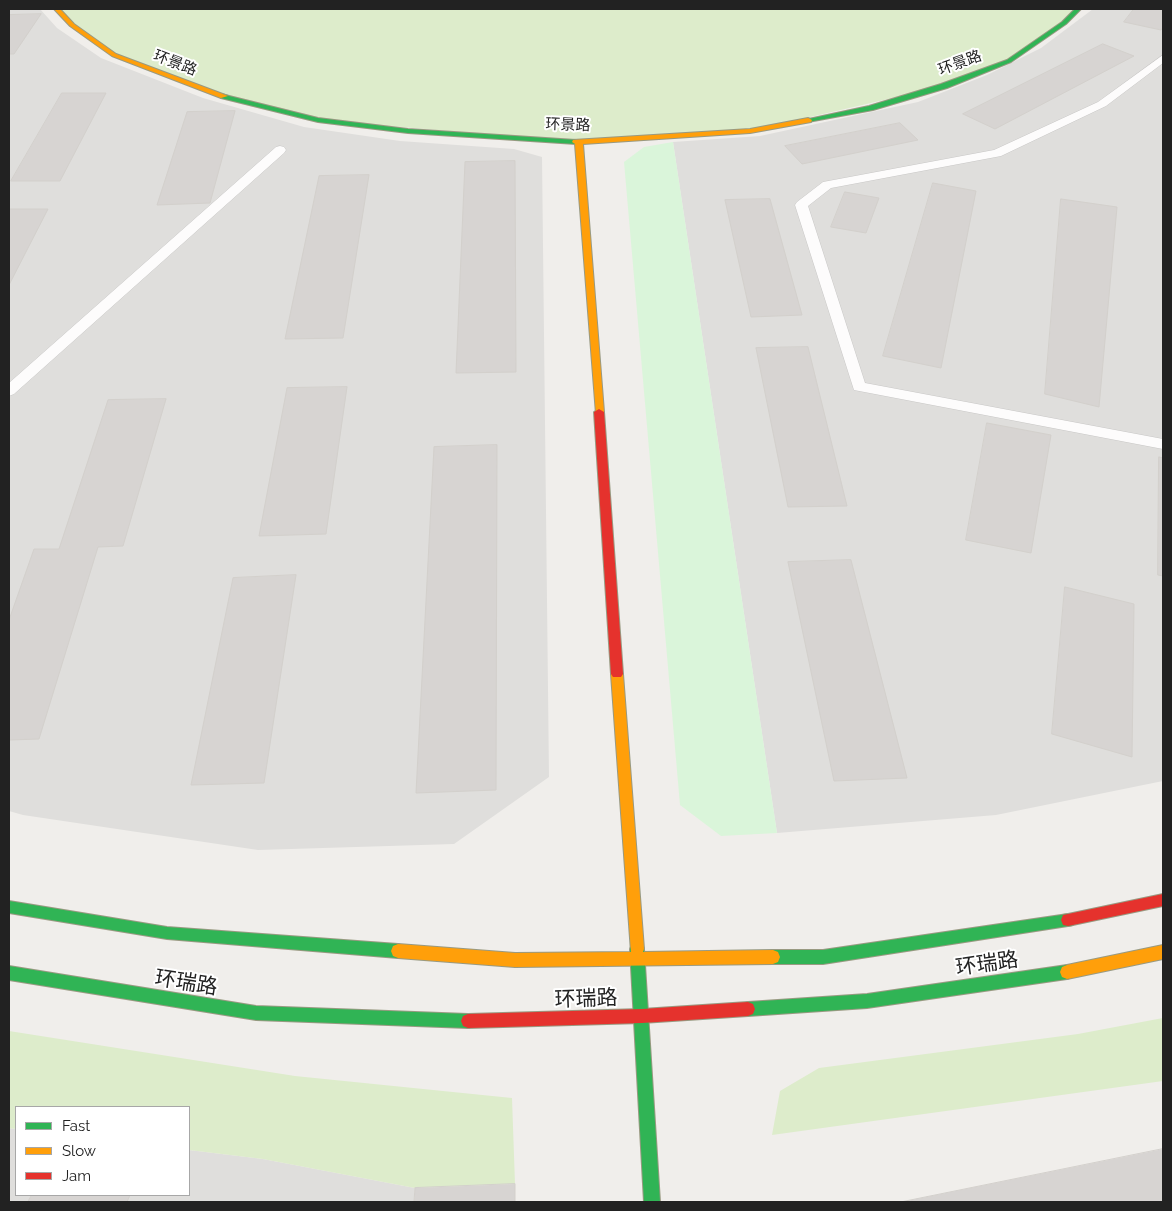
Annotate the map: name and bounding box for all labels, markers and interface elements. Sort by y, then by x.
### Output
street label: 环景路 [151,47,199,79]
street label: 环景路 [936,47,984,79]
street label: 环景路 [545,115,591,135]
street label: 环瑞路 [954,947,1020,981]
street label: 环瑞路 [153,966,219,1000]
street label: 环瑞路 [554,985,618,1013]
legend [15,1106,190,1196]
text: Fast [62,1117,90,1135]
text: Slow [62,1142,96,1160]
text: Jam [62,1167,91,1185]

